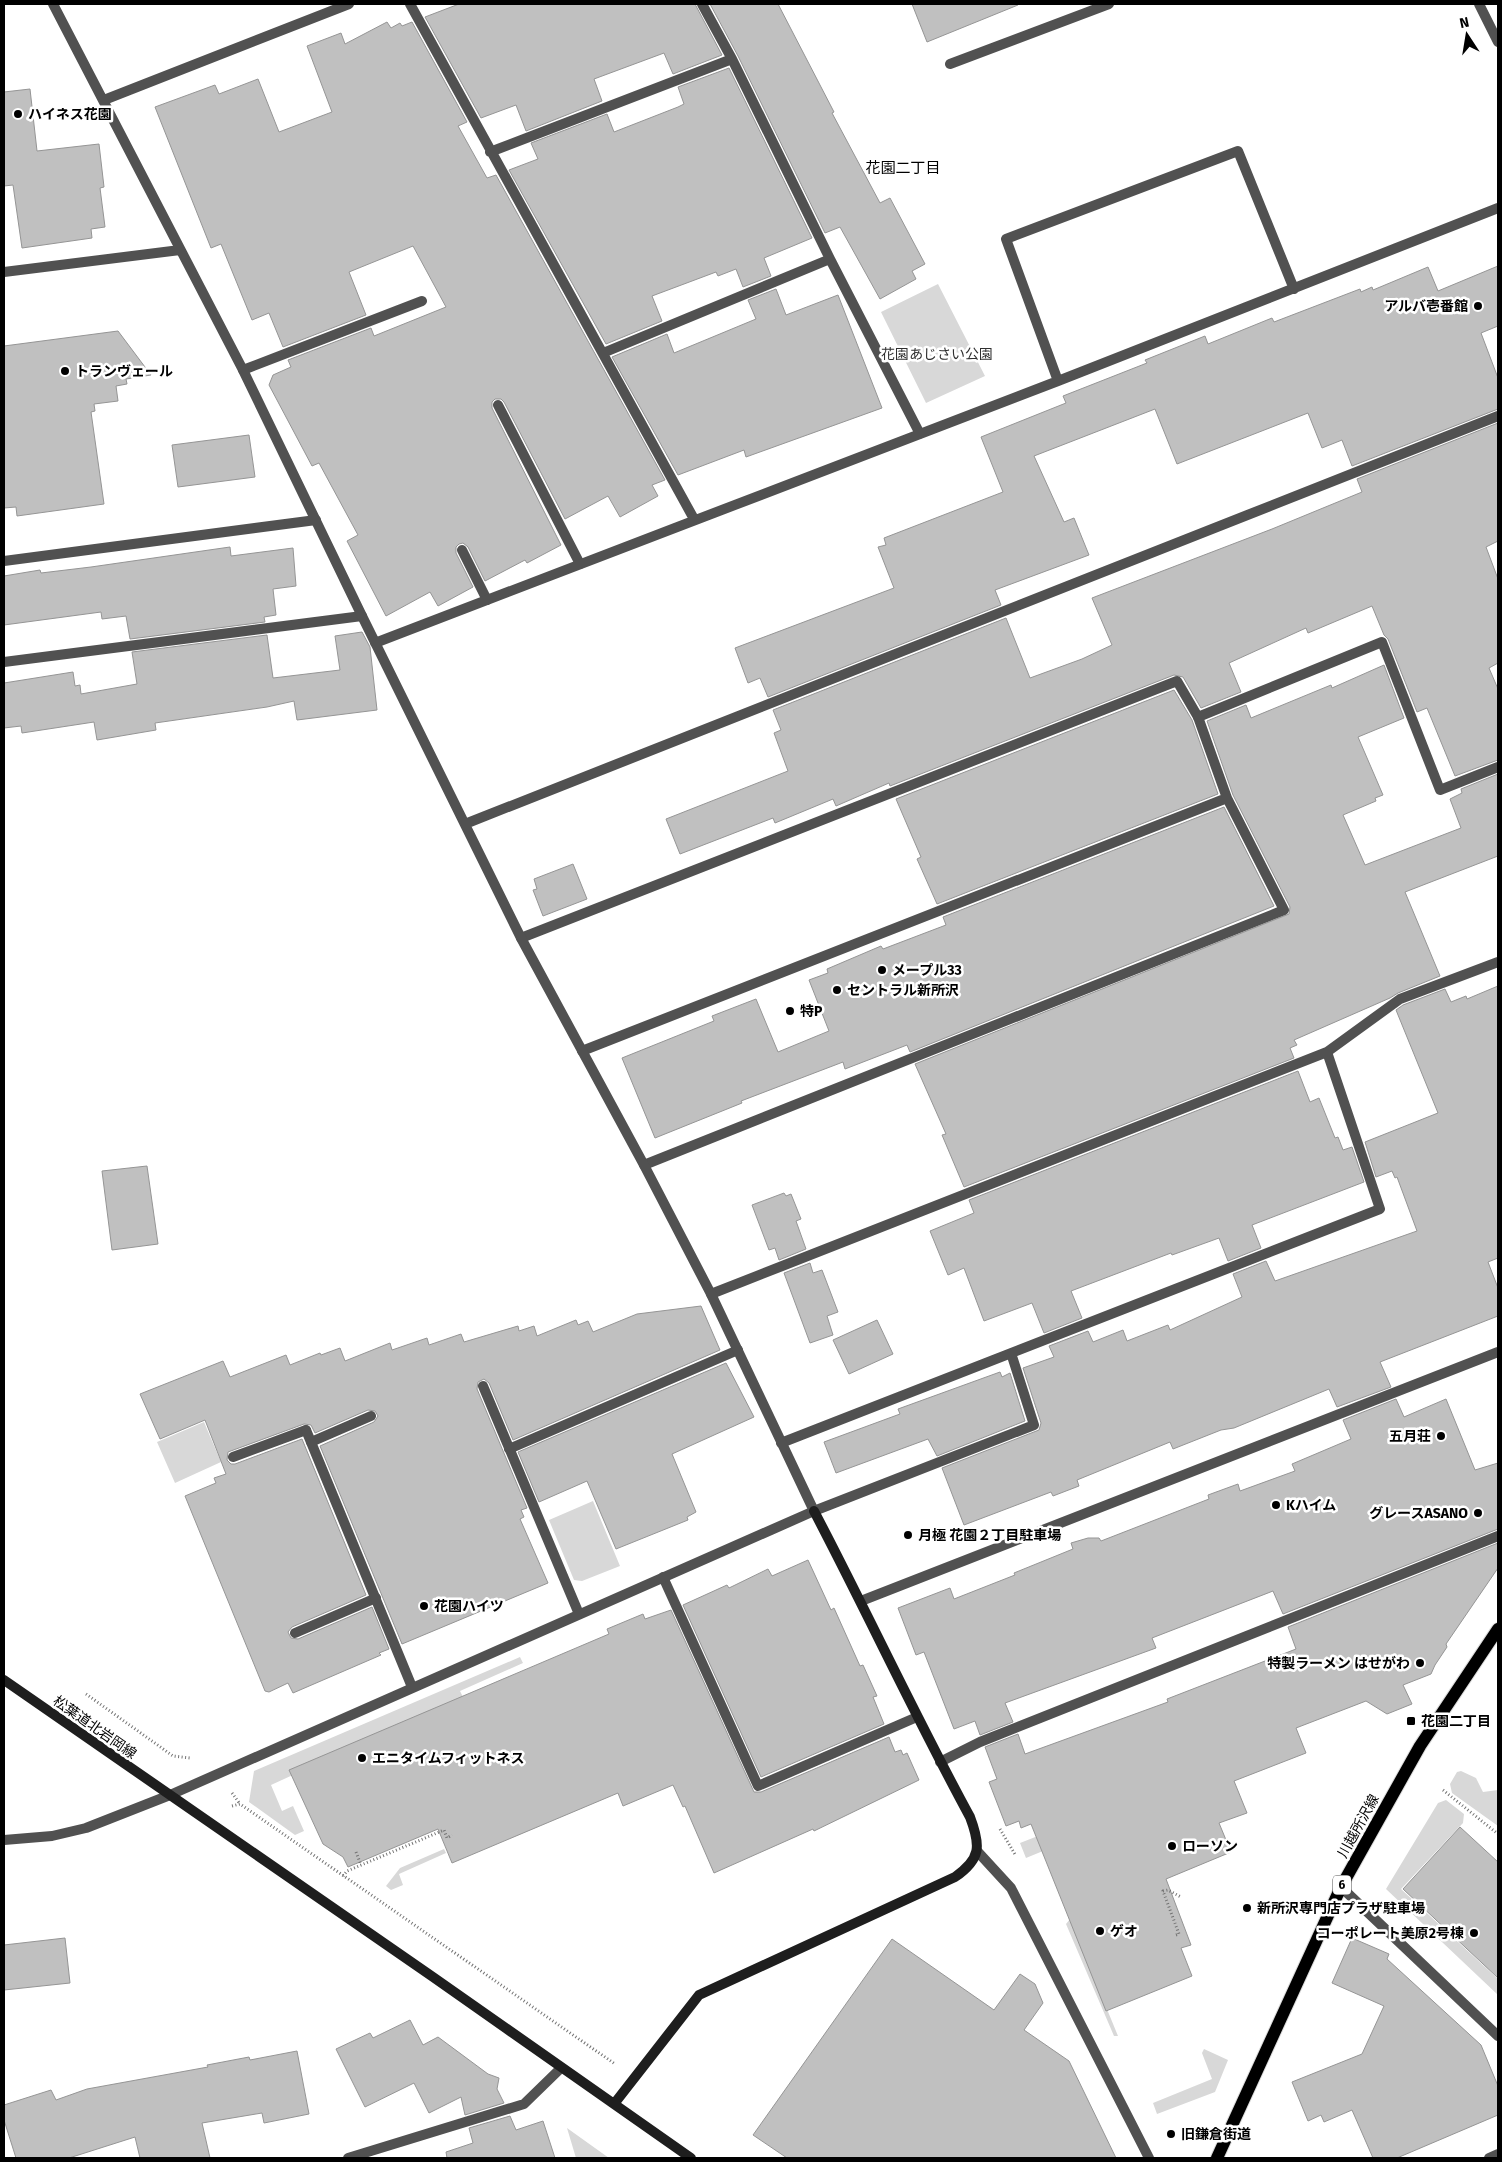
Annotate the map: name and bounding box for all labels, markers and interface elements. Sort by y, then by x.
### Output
north arrow [1442,10,1492,60]
text: N [1458,13,1471,32]
place label: ハイネス花園 [28,106,112,123]
marker: ハイネス花園 [12,108,24,120]
district label: 花園二丁目 [865,159,941,177]
place label: アルバ壱番館 [1384,298,1468,315]
marker: アルバ壱番館 [1472,300,1484,312]
park label: 花園あじさい公園 [881,346,993,363]
place label: トランヴェール [75,363,173,380]
marker: トランヴェール [59,365,71,377]
place label: メープル33 [892,962,962,979]
marker: メープル33 [876,964,888,976]
place label: セントラル新所沢 [847,982,959,999]
marker: セントラル新所沢 [831,984,843,996]
place label: 特P [800,1003,823,1020]
marker: 特P [784,1005,796,1017]
place label: 五月荘 [1389,1428,1431,1445]
marker: 五月荘 [1435,1430,1447,1442]
place label: Kハイム [1286,1497,1336,1514]
marker: Kハイム [1270,1499,1282,1511]
place label: グレースASANO [1369,1505,1468,1522]
marker: グレースASANO [1472,1507,1484,1519]
place label: 月極 花園２丁目駐車場 [918,1527,1061,1544]
marker: 月極 花園２丁目駐車場 [902,1529,914,1541]
place label: 花園ハイツ [434,1598,504,1615]
marker: 花園ハイツ [418,1600,430,1612]
place label: 特製ラーメン はせがわ [1267,1655,1410,1672]
marker: 特製ラーメン はせがわ [1414,1657,1426,1669]
street label: 松葉道北岩岡線 [50,1692,140,1762]
place label: 花園二丁目 [1421,1713,1491,1730]
marker: 花園二丁目 [1405,1715,1417,1727]
place label: エニタイムフィットネス [372,1750,525,1767]
marker: エニタイムフィットネス [356,1752,368,1764]
street label: 川越所沢線 [1334,1792,1383,1861]
place label: ローソン [1182,1838,1238,1855]
marker: ローソン [1166,1840,1178,1852]
road number: 6 [1333,1876,1351,1894]
place label: 新所沢専門店プラザ駐車場 [1257,1900,1425,1917]
marker: 新所沢専門店プラザ駐車場 [1241,1902,1253,1914]
place label: ゲオ [1110,1923,1138,1940]
marker: ゲオ [1094,1925,1106,1937]
place label: コーポレート美原2号棟 [1317,1925,1464,1942]
marker: コーポレート美原2号棟 [1468,1927,1480,1939]
place label: 旧鎌倉街道 [1181,2126,1251,2143]
marker: 旧鎌倉街道 [1165,2128,1177,2140]

